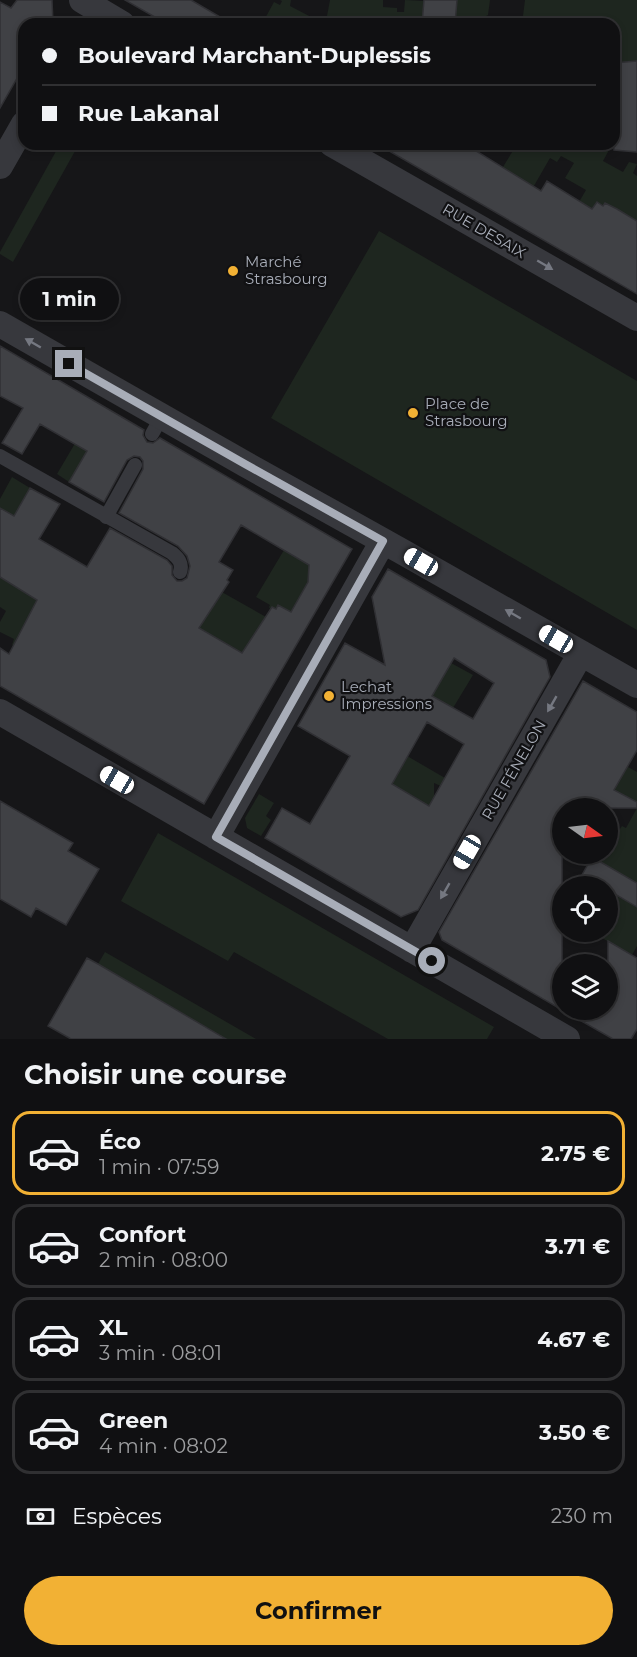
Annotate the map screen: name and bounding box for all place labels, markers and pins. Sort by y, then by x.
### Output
place label: Marché Strasbourg [245,252,328,288]
marker: Marché Strasbourg [226,264,240,278]
place label: Place de Strasbourg [425,394,508,430]
marker: Place de Strasbourg [406,406,420,420]
place label: Lechat Impressions [341,677,432,713]
marker: Lechat Impressions [322,689,336,703]

